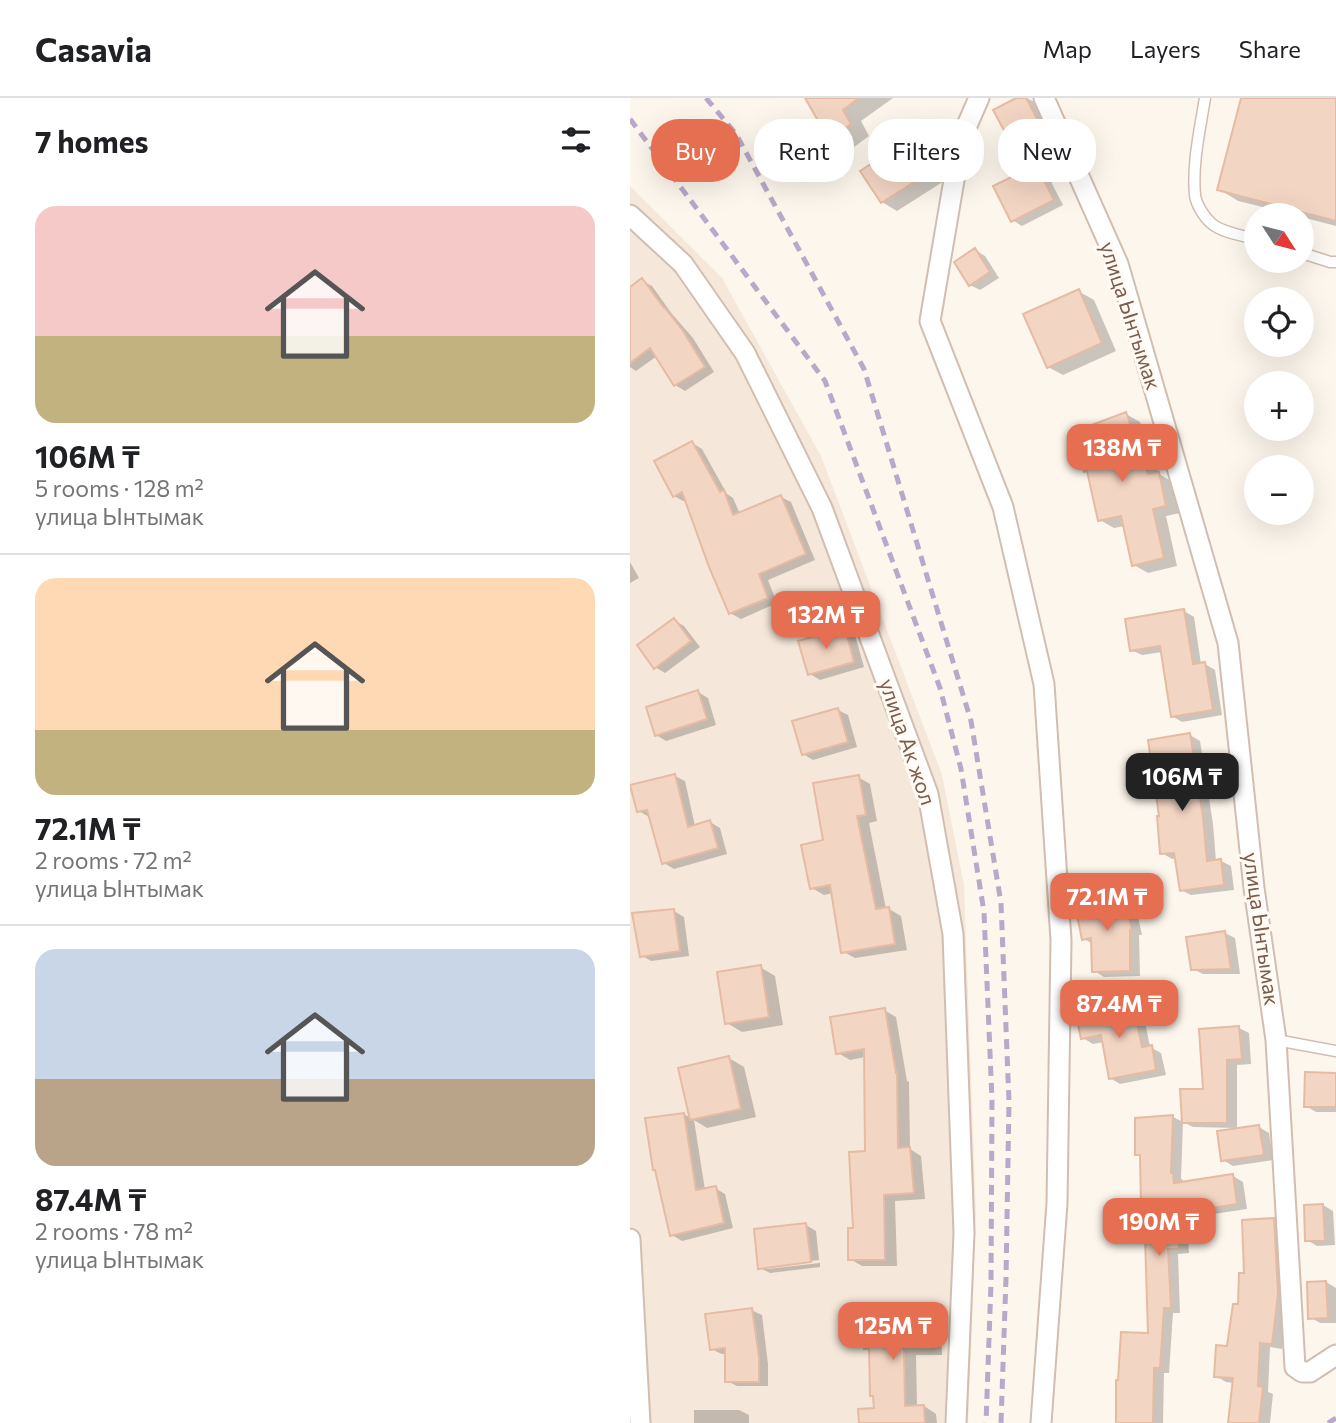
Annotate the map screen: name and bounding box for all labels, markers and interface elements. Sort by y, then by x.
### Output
text: Casavia [35,28,152,69]
text: Map [1043,34,1092,63]
text: Layers [1130,34,1201,63]
text: Share [1239,34,1301,63]
chip: Buy [651,119,740,182]
chip: Rent [754,119,854,182]
chip: Filters [868,119,984,182]
chip: New [998,119,1096,182]
icon: filters [557,121,595,159]
text: 7 homes [35,122,148,159]
north arrow [1244,203,1314,273]
map controls [1244,203,1314,525]
street label: улица Ынтымак [1096,238,1167,393]
icon: home [252,251,378,377]
button: locate [1244,287,1314,357]
button: + [1244,371,1314,441]
pin: 138M ₸ [1065,424,1179,484]
text: 138M ₸ [1083,433,1161,461]
text: 106M ₸ [35,437,140,474]
button: − [1244,455,1314,525]
text: 5 rooms · 128 m² [35,474,204,502]
text: улица Ынтымак [35,502,204,530]
pin: 132M ₸ [769,592,883,651]
text: 132M ₸ [787,600,865,628]
icon: home [252,623,378,749]
street label: улица Ак жол [875,675,942,808]
pin: 106M ₸ [1125,754,1239,813]
text: 106M ₸ [1142,762,1222,790]
text: 72.1M ₸ [35,809,141,846]
text: 2 rooms · 72 m² [35,846,192,874]
street label: улица Ынтымак [1239,851,1286,1007]
text: улица Ынтымак [35,874,204,902]
pin: 72.1M ₸ [1042,874,1172,933]
text: 72.1M ₸ [1066,882,1148,910]
pin: 87.4M ₸ [1054,981,1184,1040]
text: 87.4M ₸ [1076,989,1162,1017]
icon: home [252,994,378,1120]
text: 87.4M ₸ [35,1180,147,1217]
pin: 190M ₸ [1102,1198,1216,1258]
text: 190M ₸ [1119,1207,1199,1235]
text: 2 rooms · 78 m² [35,1217,193,1245]
text: улица Ынтымак [35,1245,204,1273]
pin: 125M ₸ [836,1302,950,1362]
text: 125M ₸ [854,1311,932,1339]

